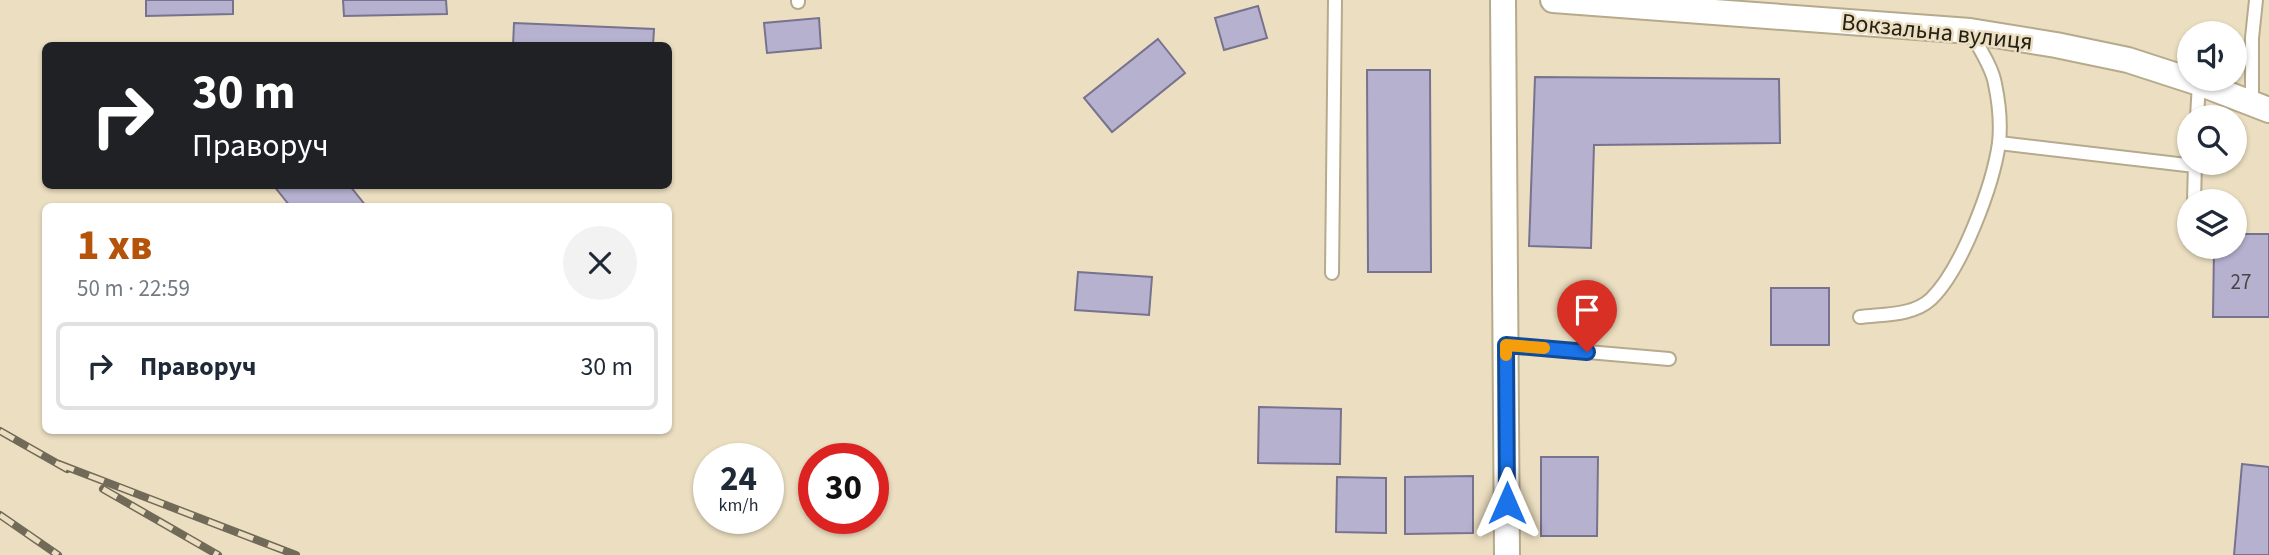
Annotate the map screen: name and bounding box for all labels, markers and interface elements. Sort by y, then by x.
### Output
street label: Вокзальна вулиця [1840,5,2034,59]
map controls [2177,21,2247,259]
button: sound [2177,21,2247,91]
text: 30 m [192,58,296,128]
icon: right [77,70,168,161]
button: search [2177,105,2247,175]
text: Праворуч [192,123,329,169]
button: layers [2177,189,2247,259]
text: 1 хв [77,216,152,276]
button: close [563,226,637,300]
house number: 27 [2231,267,2251,297]
text: 50 m · 22:59 [77,272,190,305]
pin [1557,280,1617,352]
icon: arrive [1568,291,1606,329]
icon: right [81,347,119,385]
text: Праворуч [140,348,256,385]
text: 30 m [580,348,633,385]
speed limit sign: 30 [798,443,889,534]
text: 24 [720,454,757,504]
position arrow [1470,466,1544,540]
text: km/h [719,493,758,518]

